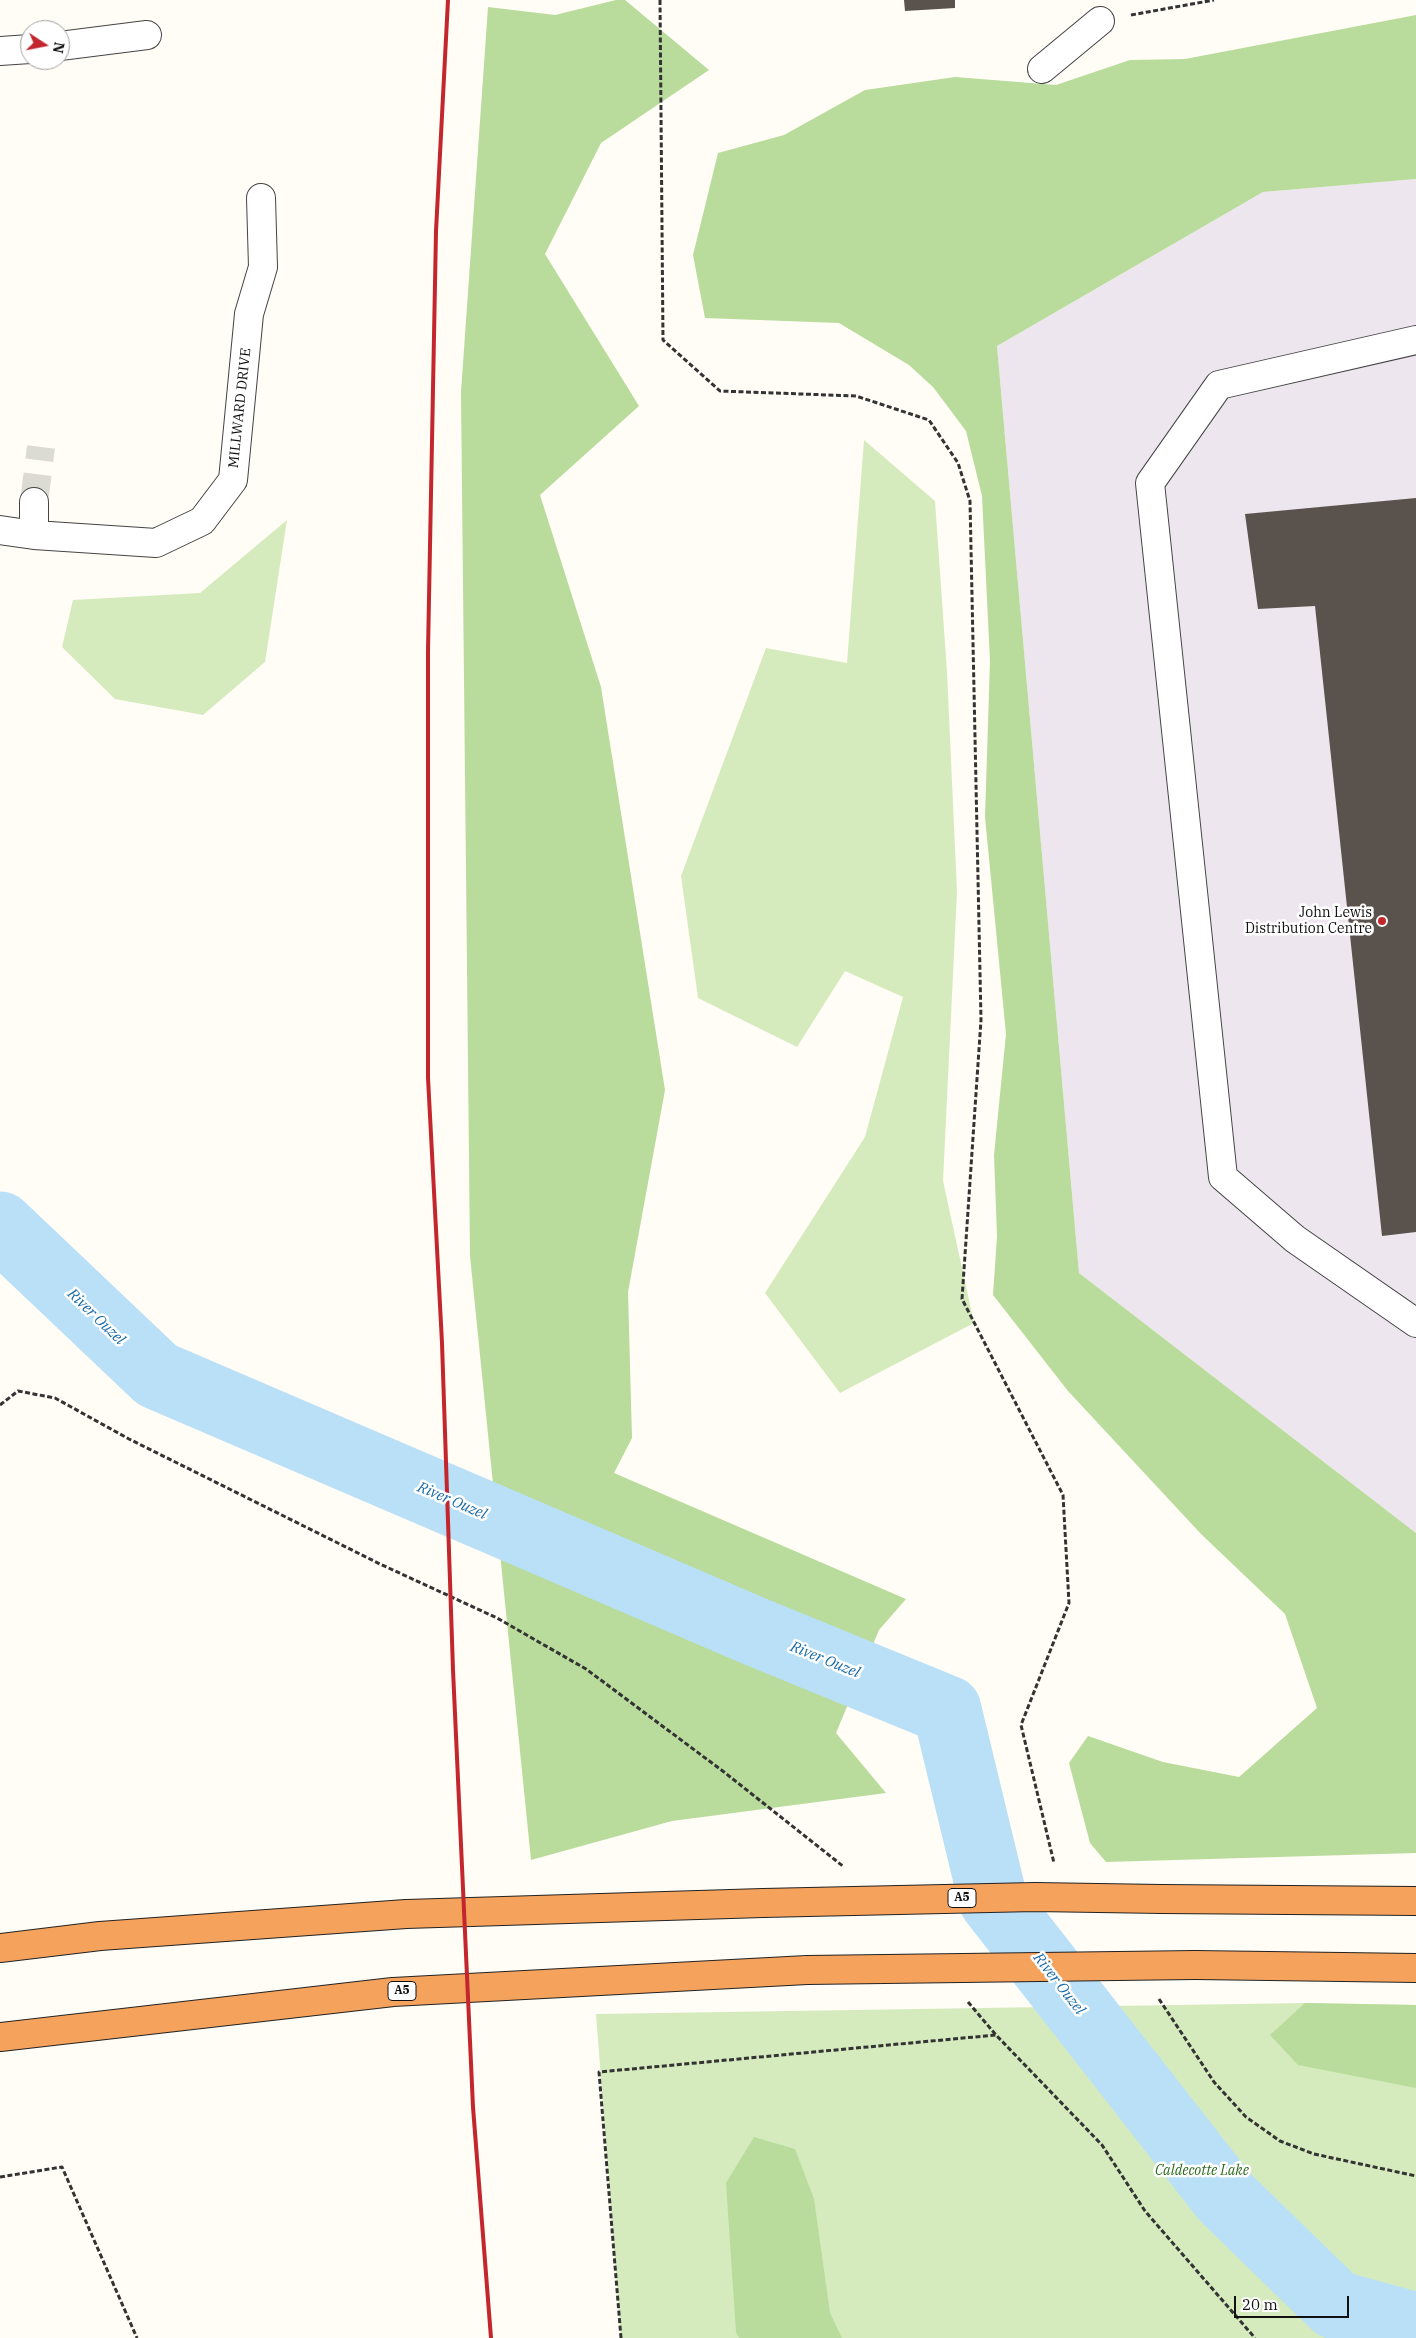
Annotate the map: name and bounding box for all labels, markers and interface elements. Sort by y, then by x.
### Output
north arrow [20,20,70,70]
text: N [49,41,69,55]
street label: MILLWARD DRIVE [225,347,255,469]
place label: John Lewis Distribution Centre [1245,905,1372,938]
marker: John Lewis Distribution Centre [1376,915,1388,927]
water label: River Ouzel [63,1285,129,1349]
water label: River Ouzel [415,1478,489,1524]
water label: River Ouzel [788,1638,862,1682]
road number: A5 [948,1889,976,1908]
water label: River Ouzel [1029,1950,1089,2018]
road number: A5 [388,1982,416,2000]
park label: Caldecotte Lake [1155,2163,1249,2179]
scale bar [1236,2286,1351,2318]
text: 20 m [1242,2295,1278,2314]

